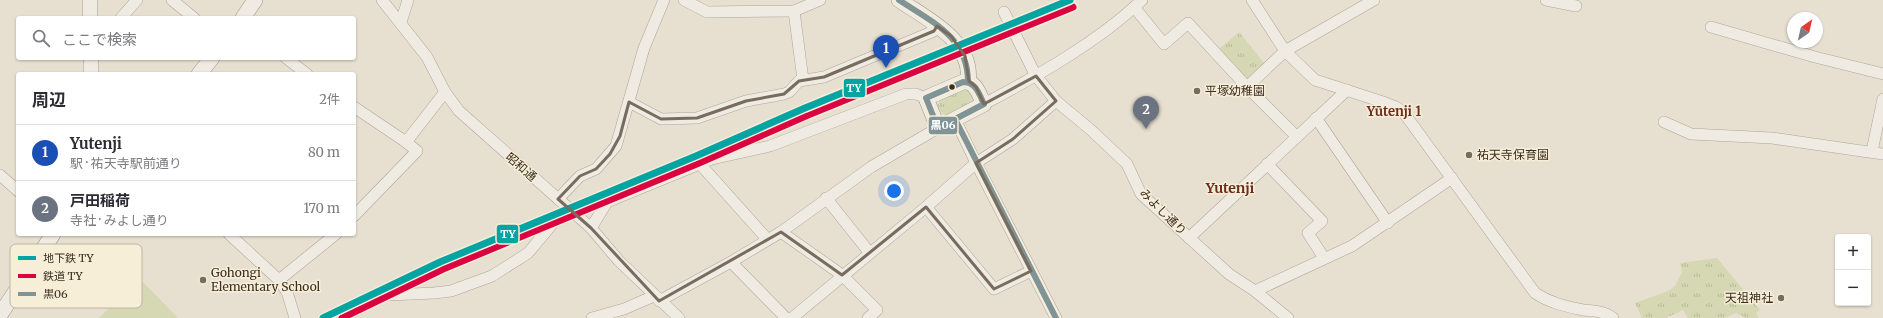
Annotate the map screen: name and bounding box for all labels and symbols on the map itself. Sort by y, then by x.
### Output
north arrow [1787,12,1823,48]
pin: 1 [873,35,899,68]
line badge: TY [843,78,866,98]
text: TY [846,81,863,95]
unlabelled marker [947,82,957,92]
place label: 平塚幼稚園 [1205,83,1265,98]
marker: 平塚幼稚園 [1192,86,1202,96]
pin: 2 [1133,96,1159,129]
district label: Yūtenji 1 [1366,103,1421,120]
line badge: 黒06 [928,116,958,135]
text: 黒06 [930,118,956,132]
place label: 祐天寺保育園 [1477,147,1549,162]
street label: 昭和通 [503,149,540,184]
marker: 祐天寺保育園 [1464,150,1474,160]
district label: Yutenji [1205,179,1254,197]
your location [884,181,904,201]
street label: みよし通り [1137,185,1190,238]
line badge: TY [496,224,519,244]
text: TY [500,227,517,241]
legend [10,244,142,308]
text: 地下鉄 TY [43,251,95,265]
place label: Gohongi Elementary School [211,265,321,294]
text: 鉄道 TY [43,269,84,283]
marker: Gohongi Elementary School [198,275,208,285]
text: 黒06 [43,287,68,301]
place label: 天祖神社 [1725,290,1773,305]
marker: 天祖神社 [1776,293,1786,303]

